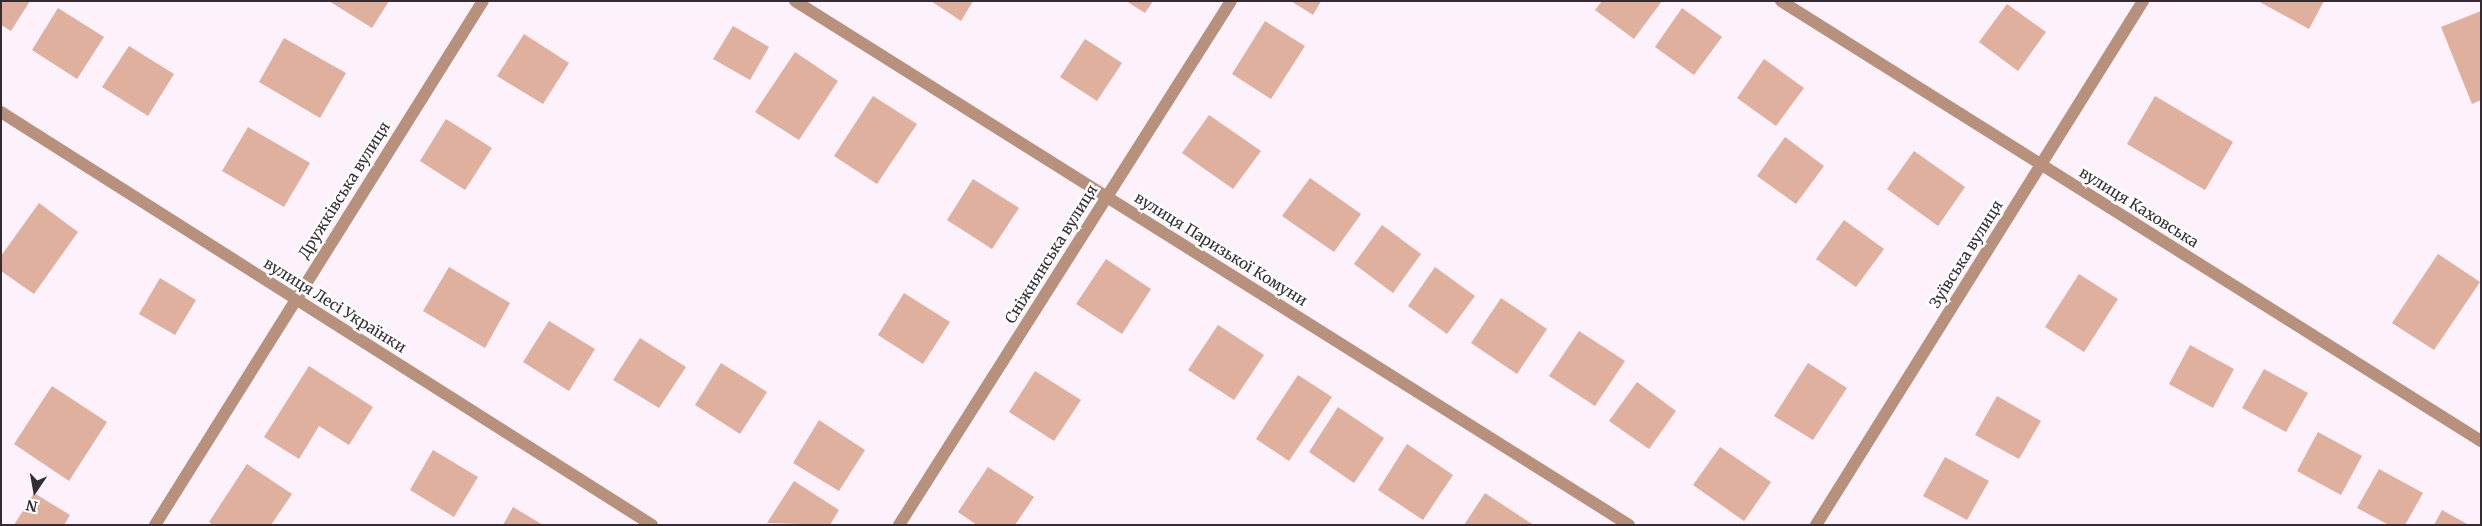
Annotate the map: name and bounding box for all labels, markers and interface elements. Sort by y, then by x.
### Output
street label: Дружківська вулиця [295,118,393,262]
street label: вулиця Каховська [2076,163,2202,251]
street label: Сніжнянська вулиця [1001,181,1101,327]
street label: вулиця Паризької Комуни [1131,188,1311,310]
street label: Зуївська вулиця [1926,197,2006,311]
street label: вулиця Лесі Українки [260,254,410,356]
north arrow [10,466,60,516]
text: N [25,496,39,516]

